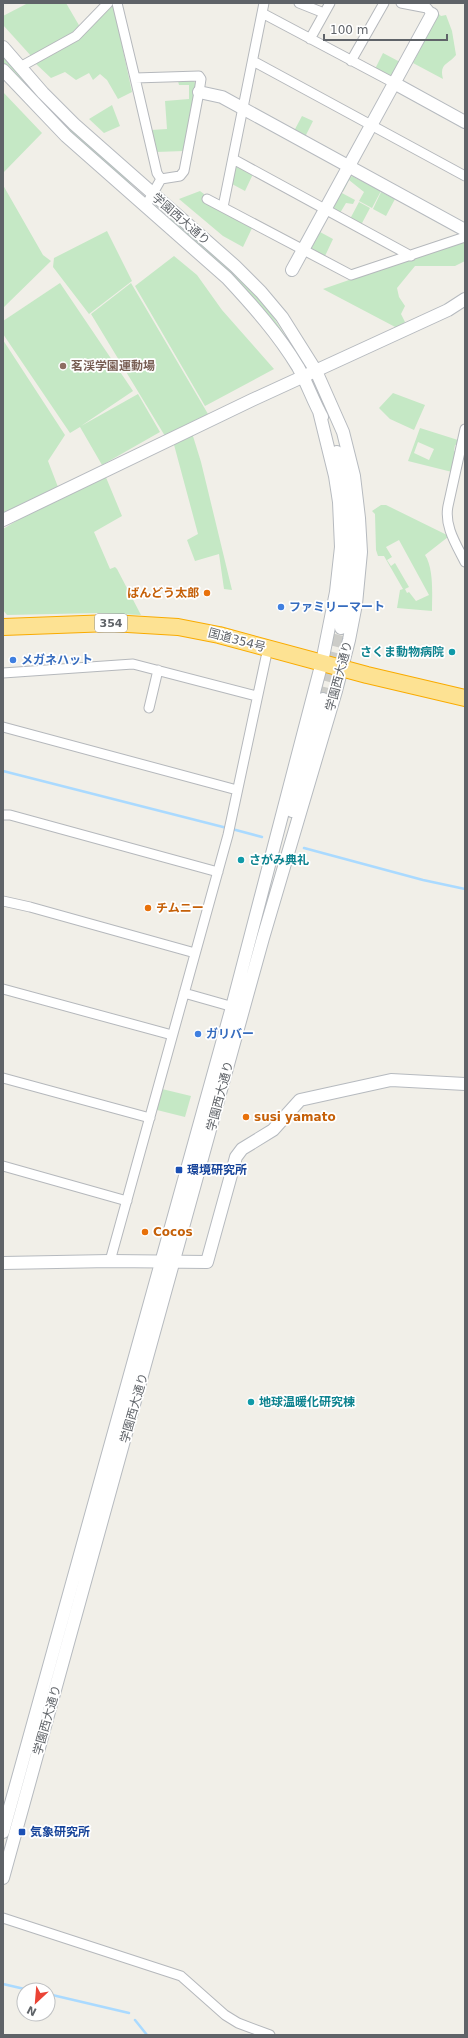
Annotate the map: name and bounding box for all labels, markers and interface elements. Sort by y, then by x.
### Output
scale bar [324,16,447,42]
text: 100 m [330,23,368,37]
street label: 学園西大通り [149,190,213,248]
place label: 茗渓学園運動場 [71,359,155,373]
marker: 茗渓学園運動場 [58,361,68,371]
place label: ばんどう太郎 [127,586,199,600]
marker: ばんどう太郎 [202,588,212,598]
place label: ファミリーマート [289,600,385,614]
marker: ファミリーマート [276,602,286,612]
road number: 354 [95,614,127,632]
street label: 国道354号 [207,626,267,654]
street label: 学園西大通り [323,639,355,713]
place label: さくま動物病院 [360,645,444,659]
marker: さくま動物病院 [447,647,457,657]
place label: メガネハット [21,653,93,667]
marker: メガネハット [8,655,18,665]
place label: さがみ典礼 [249,853,309,867]
marker: さがみ典礼 [236,855,246,865]
place label: チムニー [156,901,204,915]
marker: チムニー [143,903,153,913]
place label: ガリバー [206,1027,254,1041]
marker: ガリバー [193,1029,203,1039]
street label: 学園西大通り [204,1059,236,1133]
place label: susi yamato [254,1110,336,1124]
marker: susi yamato [241,1112,251,1122]
place label: 環境研究所 [187,1163,247,1177]
marker: 環境研究所 [174,1165,184,1175]
place label: Cocos [153,1225,193,1239]
marker: Cocos [140,1227,150,1237]
street label: 学園西大通り [117,1371,151,1445]
place label: 地球温暖化研究棟 [259,1395,355,1409]
marker: 地球温暖化研究棟 [246,1397,256,1407]
street label: 学園西大通り [30,1683,64,1757]
place label: 気象研究所 [30,1825,90,1839]
marker: 気象研究所 [17,1827,27,1837]
north arrow [16,1982,56,2022]
text: N [25,2003,39,2018]

